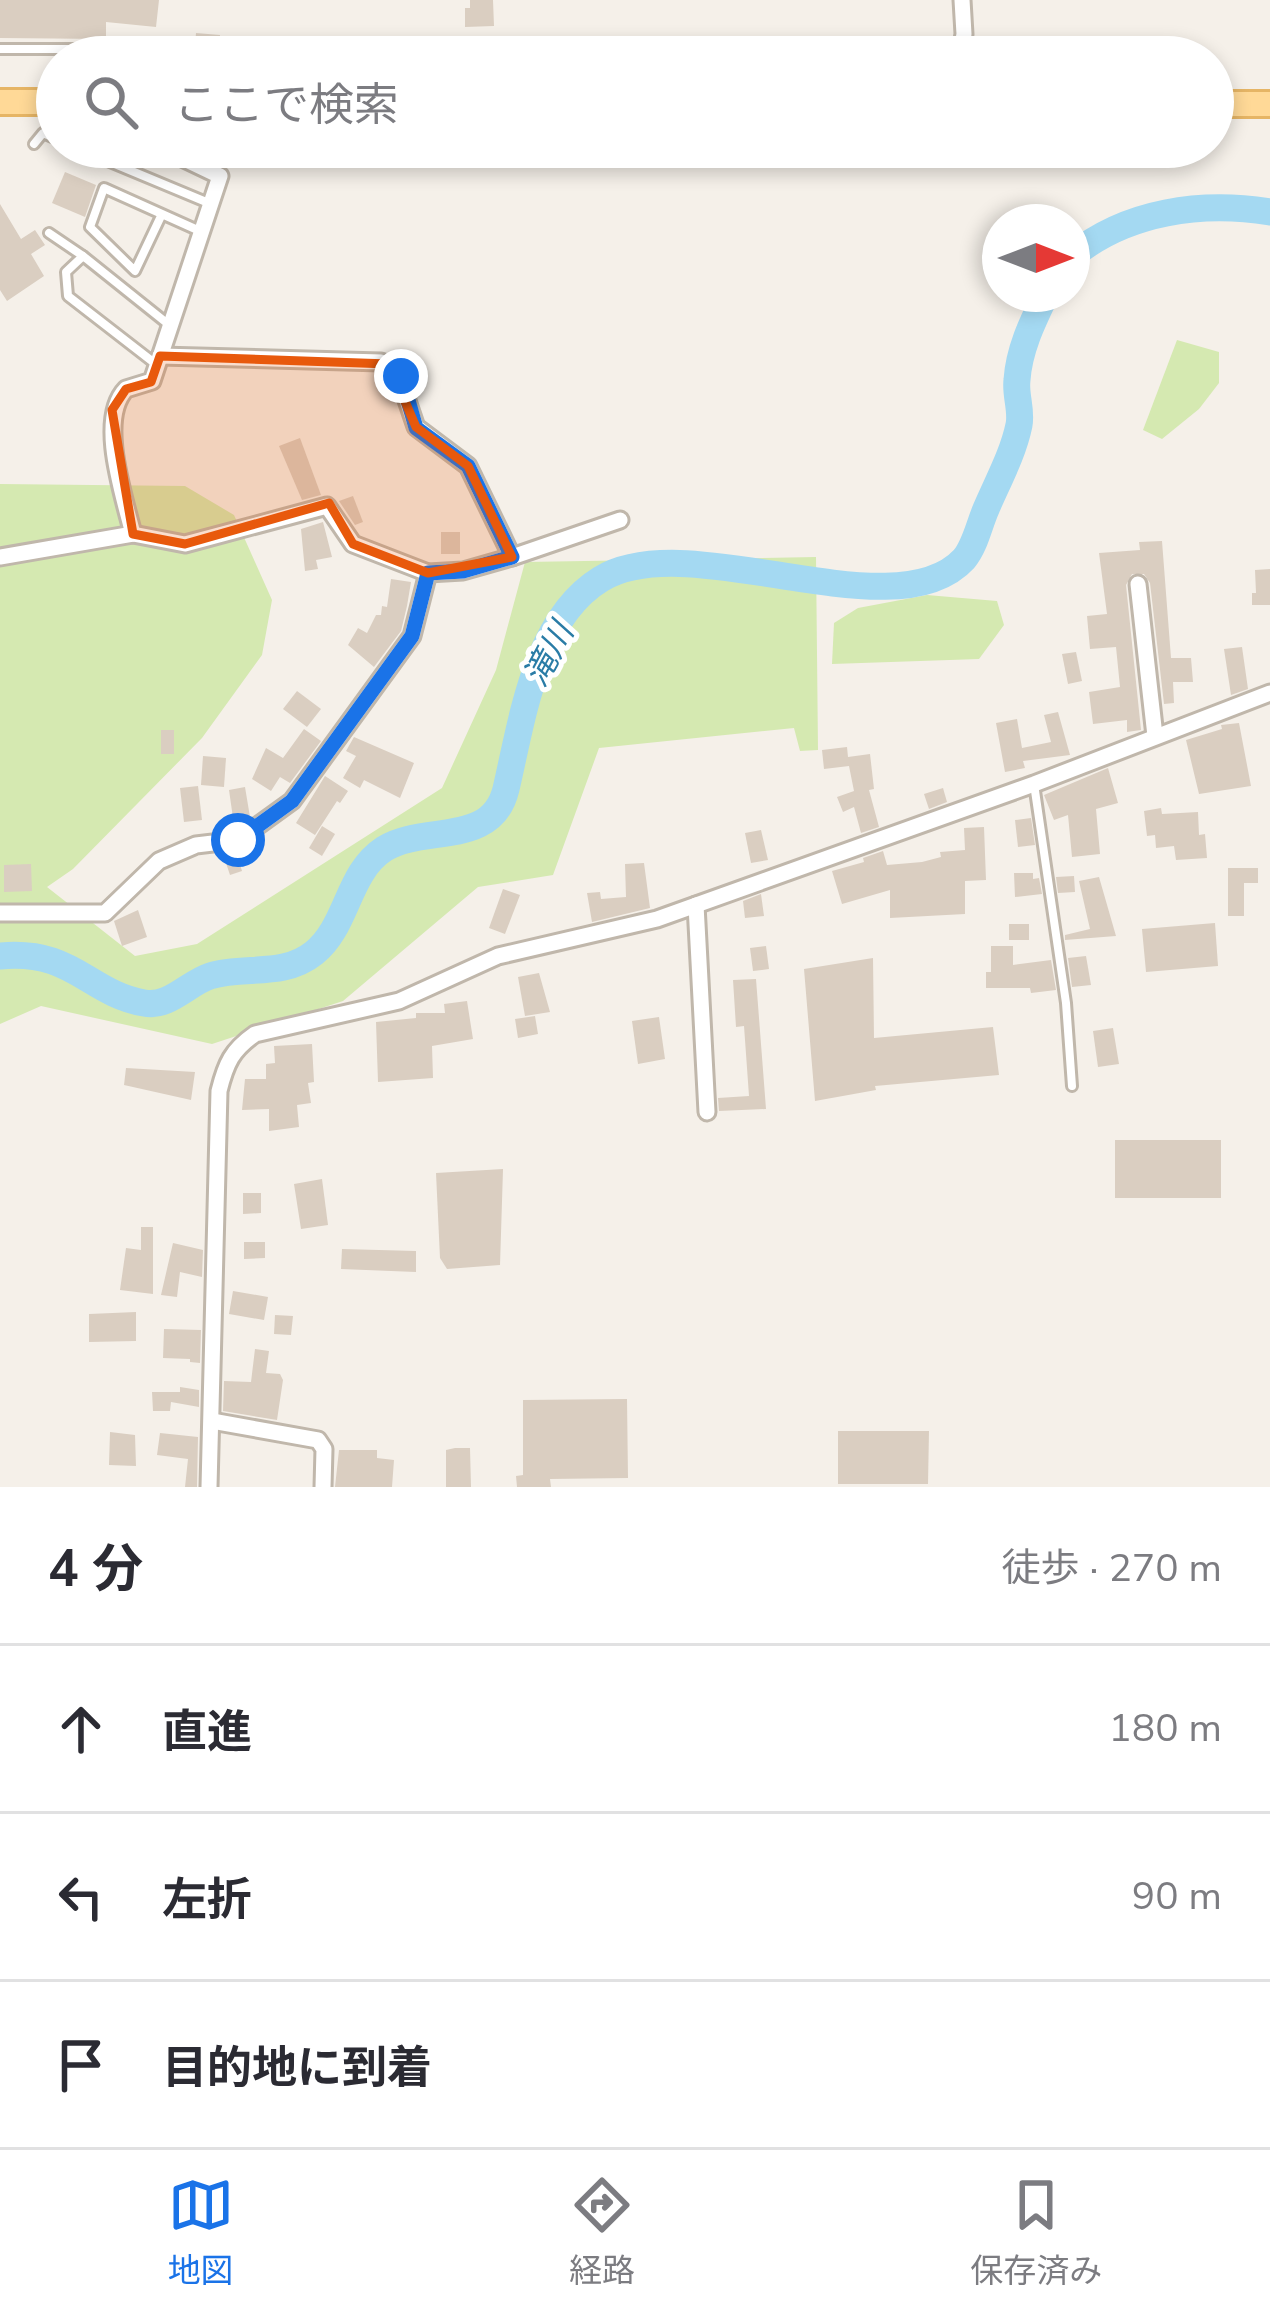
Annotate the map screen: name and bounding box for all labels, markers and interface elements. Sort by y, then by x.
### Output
search box [36,36,1234,168]
icon: search [78,69,144,135]
text: ここで検索 [174,75,399,136]
north arrow [982,204,1090,312]
route end [374,349,428,403]
water label: 滝川 [514,612,586,694]
route start [211,813,265,867]
text: 4 分 [48,1534,143,1604]
text: 徒歩 · 270 m [1001,1542,1222,1595]
icon: ahead [48,1696,114,1762]
text: 直進 [162,1702,252,1763]
text: 180 m [1108,1702,1222,1755]
icon: left [48,1864,114,1930]
text: 左折 [162,1870,252,1931]
text: 90 m [1132,1870,1222,1923]
icon: arrive [48,2032,114,2098]
text: 目的地に到着 [162,2038,432,2099]
tab: 地図 [168,2172,234,2294]
tab: 経路 [569,2172,635,2294]
tab: 保存済み [970,2172,1102,2294]

